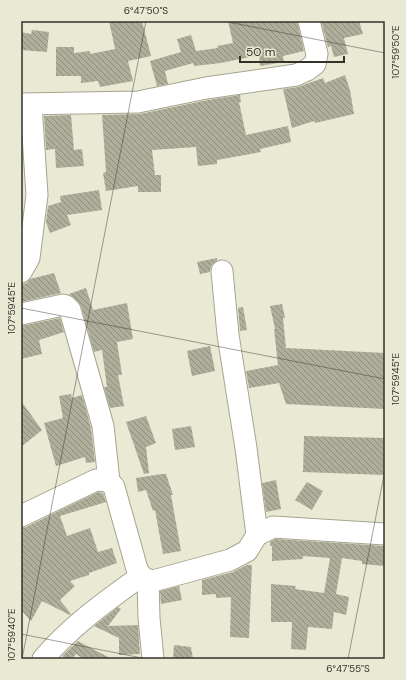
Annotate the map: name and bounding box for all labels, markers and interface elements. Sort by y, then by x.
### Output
text: 6°47'50"S [124,4,168,17]
text: 107°59'50"E [389,25,402,79]
scale bar [240,38,344,64]
text: 50 m [246,44,275,60]
text: 107°59'45"E [5,282,18,334]
text: 107°59'45"E [389,353,402,405]
text: 107°59'40"E [5,608,18,662]
text: 6°47'55"S [326,662,370,675]

